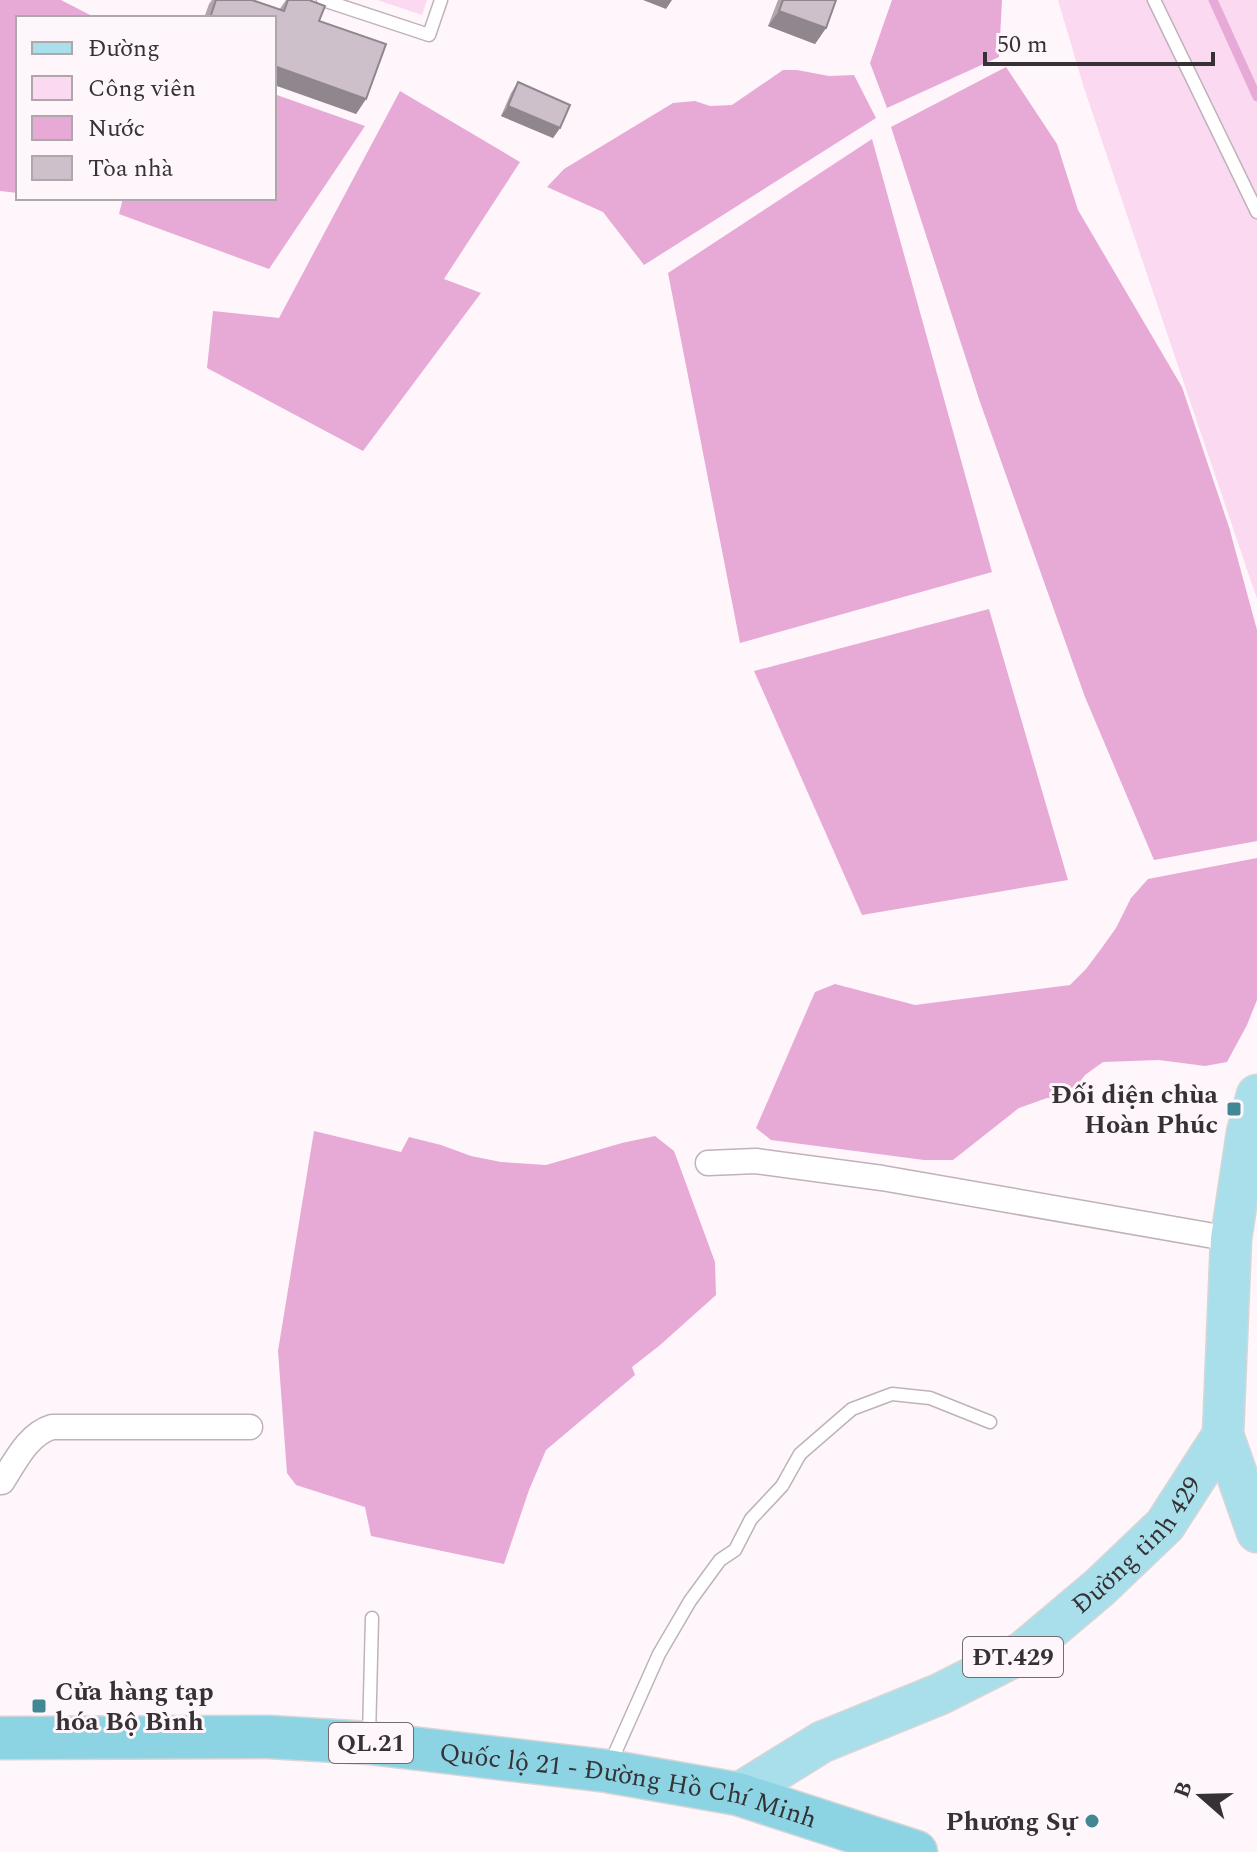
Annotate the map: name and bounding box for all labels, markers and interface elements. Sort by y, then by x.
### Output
legend [16,16,276,200]
scale bar [985,16,1213,66]
text: 50 m [997,27,1048,63]
text: Đường [88,31,160,67]
text: Công viên [88,71,196,107]
text: Nước [88,111,145,147]
text: Tòa nhà [88,151,174,187]
place label: Đối diện chùa Hoàn Phúc [1051,1075,1219,1145]
marker: Đối diện chùa Hoàn Phúc [1225,1100,1243,1118]
street label: Đường tỉnh 429 [1063,1468,1212,1624]
road number: ĐT.429 [963,1637,1063,1677]
place label: Cửa hàng tạp hóa Bộ Bình [55,1672,213,1742]
marker: Cửa hàng tạp hóa Bộ Bình [30,1697,48,1715]
road number: QL.21 [329,1723,413,1763]
street label: Quốc lộ 21 - Đường Hồ Chí Minh [437,1732,822,1839]
north arrow [1161,1756,1241,1836]
text: B [1165,1777,1202,1803]
place label: Phương Sự [946,1802,1079,1842]
marker: Phương Sự [1083,1812,1101,1830]

